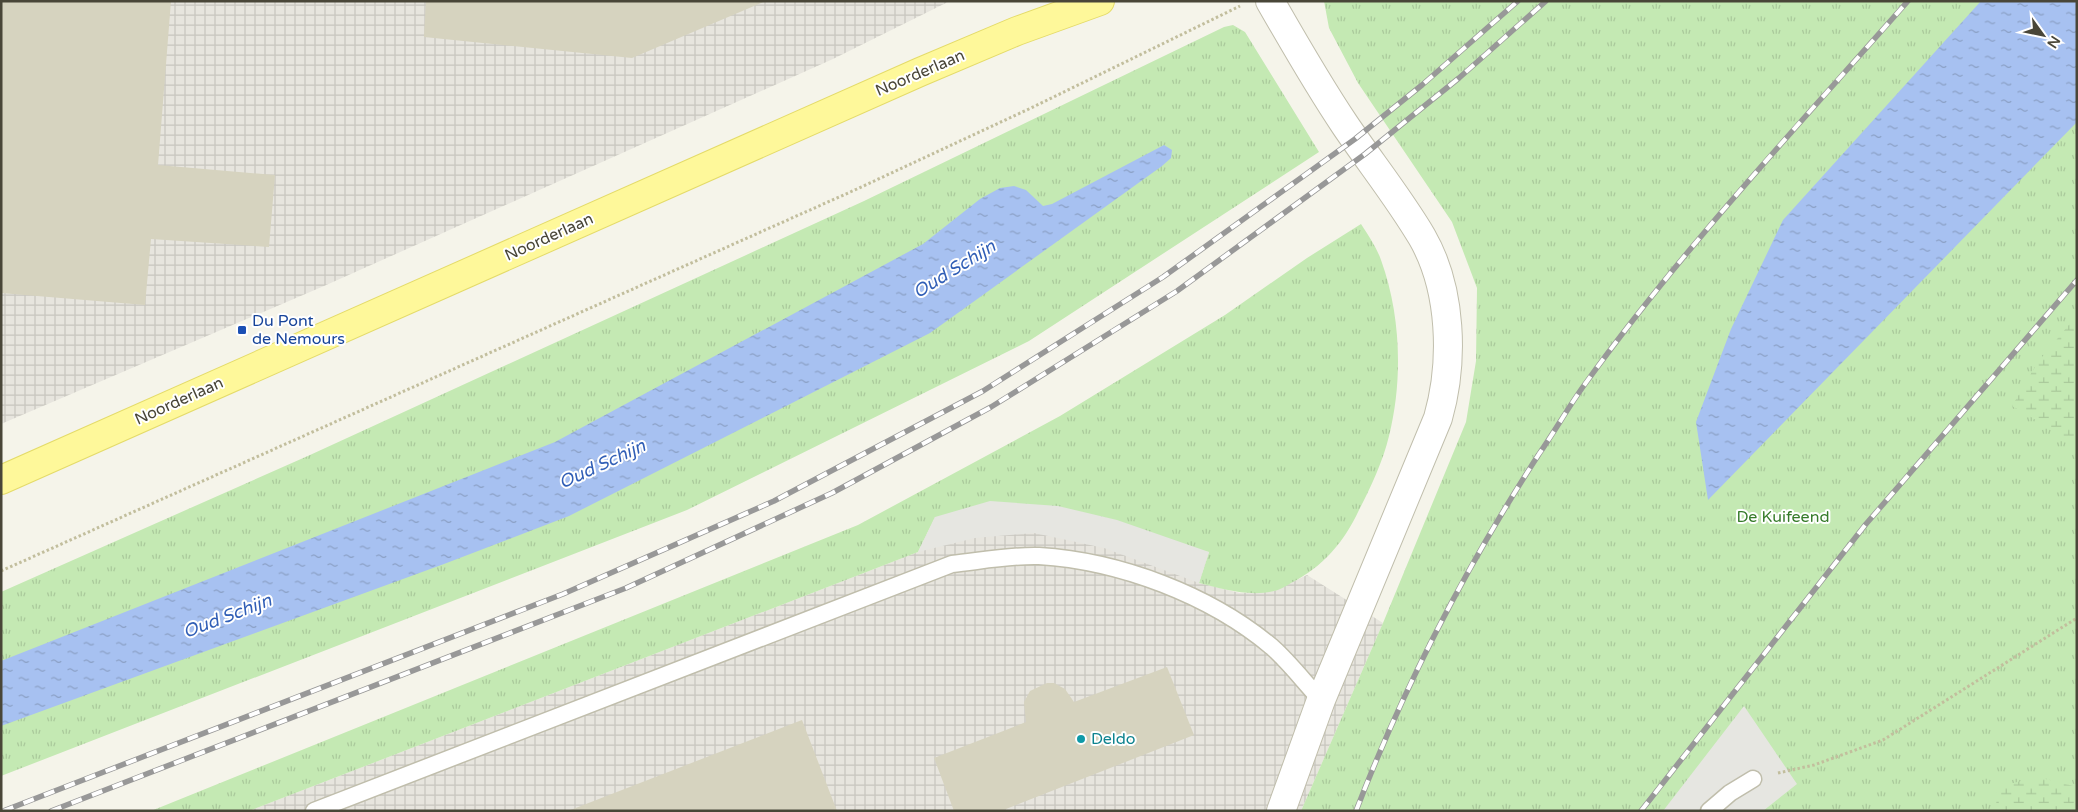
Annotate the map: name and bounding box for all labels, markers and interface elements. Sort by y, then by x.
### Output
north arrow [2018,10,2068,60]
text: N [2043,32,2064,51]
street label: Noorderlaan [872,45,968,101]
street label: Noorderlaan [502,209,596,265]
water label: Oud Schijn [909,234,1000,303]
place label: Du Pont de Nemours [252,311,345,349]
marker: Du Pont de Nemours [236,324,248,336]
street label: Noorderlaan [132,373,226,429]
water label: Oud Schijn [555,434,650,494]
park label: De Kuifeend [1737,507,1829,527]
water label: Oud Schijn [180,589,275,643]
place label: Deldo [1091,729,1136,749]
marker: Deldo [1075,733,1087,745]

